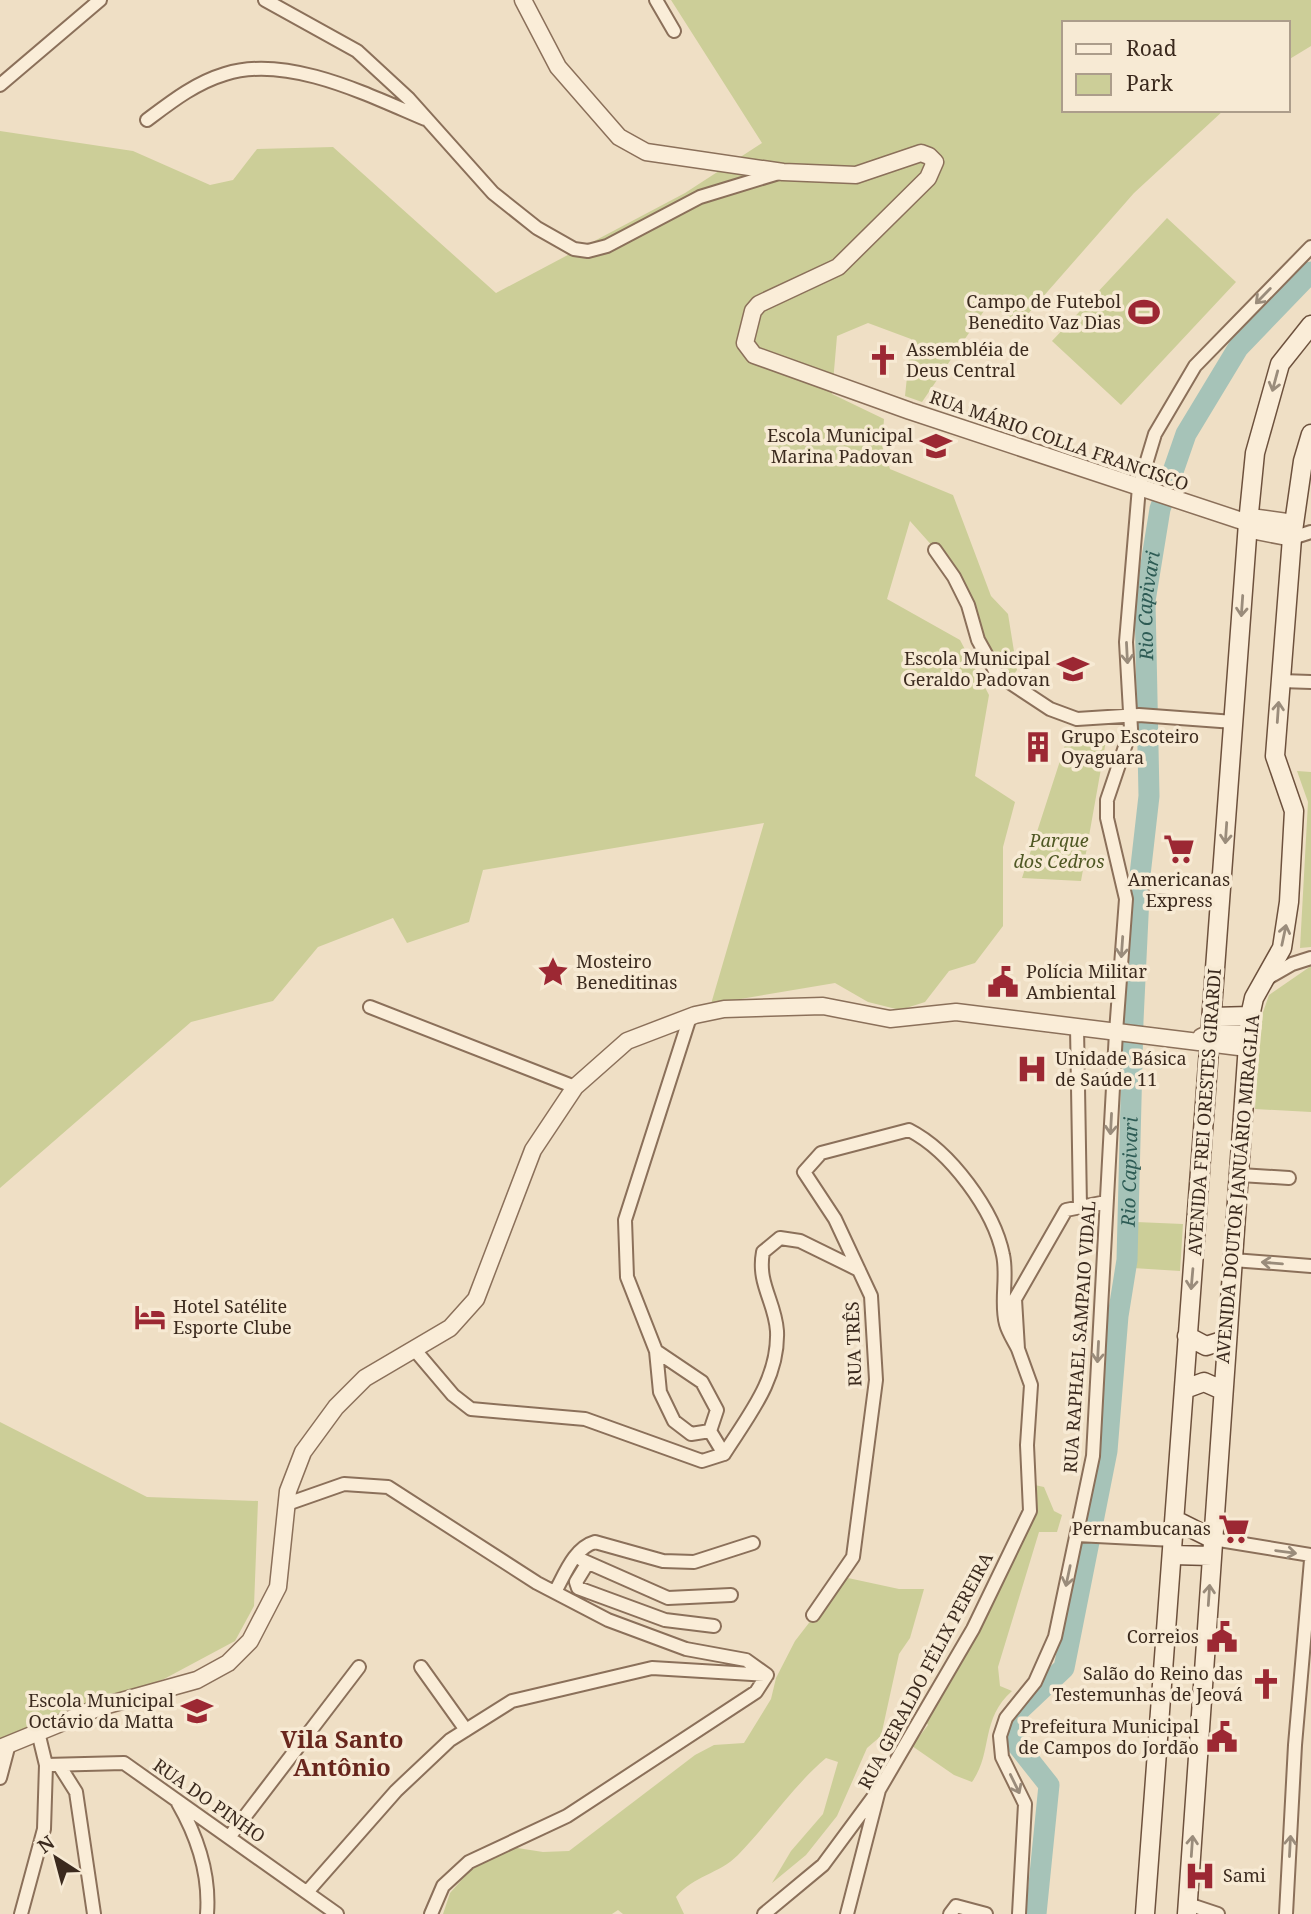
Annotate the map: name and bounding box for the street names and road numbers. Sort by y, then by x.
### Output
street label: RUA MÁRIO COLLA FRANCISCO [927,384,1192,496]
street label: AVENIDA FREI ORESTES GIRARDI [1182,967,1226,1256]
street label: AVENIDA DOUTOR JANUÁRIO MIRAGLIA [1210,1013,1264,1365]
street label: RUA RAPHAEL SAMPAIO VIDAL [1058,1200,1100,1474]
street label: RUA TRÊS [840,1301,866,1387]
street label: RUA GERALDO FÉLIX PEREIRA [852,1548,998,1793]
street label: RUA DO PINHO [149,1753,270,1848]

